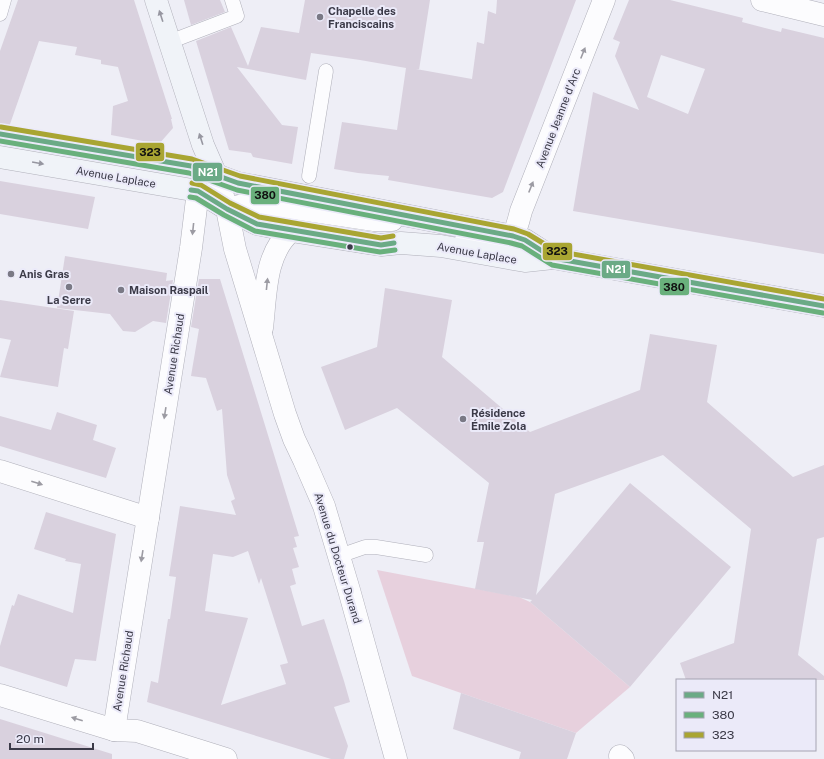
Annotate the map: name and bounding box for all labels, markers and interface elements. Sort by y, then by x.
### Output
place label: Chapelle des Franciscains [328,5,396,30]
one-way arrow [157,9,163,21]
marker: Chapelle des Franciscains [315,12,325,22]
one-way arrow [580,48,586,59]
street label: Avenue Jeanne d'Arc [533,67,583,169]
one-way arrow [198,133,204,145]
line badge: 323 [135,142,165,162]
text: 323 [139,146,161,158]
one-way arrow [32,161,45,167]
line badge: N21 [192,162,223,182]
street label: Avenue Laplace [75,164,157,190]
text: N21 [198,166,218,178]
one-way arrow [528,181,534,193]
line badge: 380 [250,186,280,205]
text: 380 [254,189,276,201]
one-way arrow [190,223,197,236]
street label: Avenue Laplace [436,240,518,266]
unlabelled marker [345,242,355,252]
line badge: 323 [542,242,573,261]
text: 323 [546,245,568,257]
line badge: N21 [601,260,631,279]
text: N21 [606,263,626,275]
place label: Anis Gras [19,268,70,280]
marker: Anis Gras [6,269,16,279]
line badge: 380 [659,277,690,296]
one-way arrow [264,278,270,291]
text: 380 [663,281,685,293]
marker: La Serre [64,282,74,292]
place label: Maison Raspail [129,284,209,296]
marker: Maison Raspail [116,285,126,295]
place label: La Serre [47,294,91,306]
street label: Avenue Richaud [162,313,186,395]
one-way arrow [162,407,168,419]
place label: Résidence Émile Zola [471,407,526,432]
marker: Résidence Émile Zola [458,414,468,424]
one-way arrow [31,480,43,486]
street label: Avenue du Docteur Durand [312,491,364,625]
one-way arrow [139,550,145,562]
street label: Avenue Richaud [111,630,135,712]
legend [676,679,816,751]
text: N21 [712,688,733,702]
text: 380 [712,708,735,722]
one-way arrow [71,716,83,722]
scale bar [10,725,93,751]
text: 323 [712,728,734,742]
text: 20 m [16,732,44,746]

